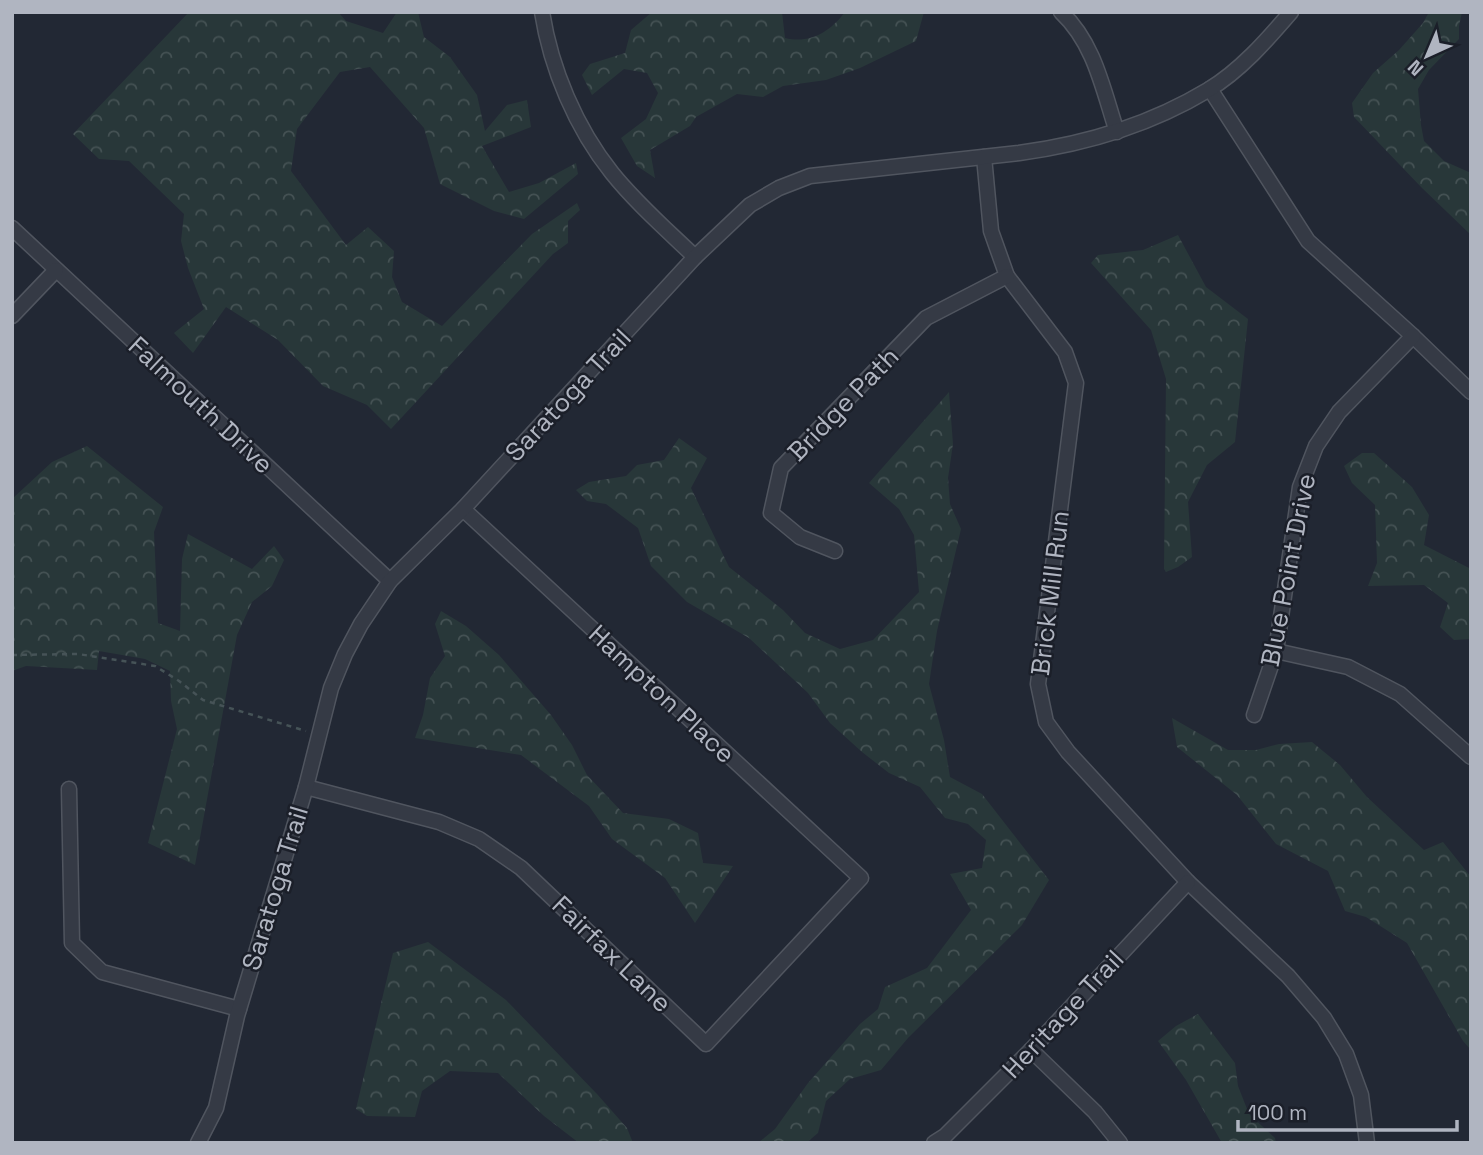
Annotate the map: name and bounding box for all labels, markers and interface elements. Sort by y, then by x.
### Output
north arrow [1392,21,1462,91]
text: N [1402,54,1429,81]
street label: Saratoga Trail [498,321,638,469]
street label: Falmouth Drive [121,329,281,481]
street label: Bridge Path [780,340,906,468]
street label: Blue Point Drive [1253,471,1323,669]
street label: Brick Mill Run [1023,508,1077,678]
street label: Hampton Place [582,617,742,771]
street label: Saratoga Trail [234,802,316,974]
street label: Fairfax Lane [545,888,679,1020]
street label: Heritage Trail [995,943,1131,1085]
scale bar [1238,1088,1457,1132]
text: 100 m [1248,1099,1307,1126]

